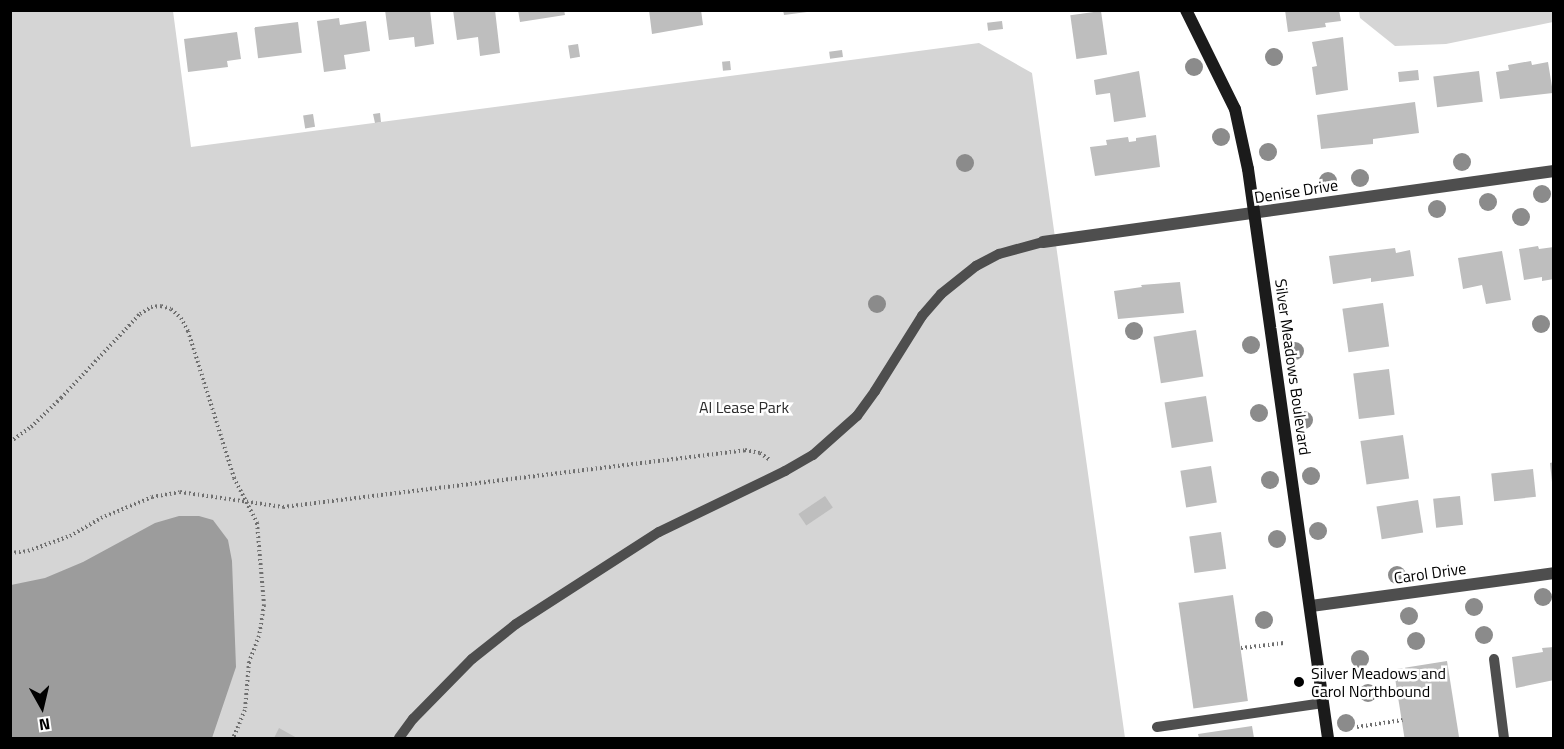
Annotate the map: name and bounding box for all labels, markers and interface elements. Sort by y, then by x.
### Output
street label: Denise Drive [1253,175,1339,207]
street label: Silver Meadows Boulevard [1271,278,1315,456]
park label: Al Lease Park [699,397,789,417]
street label: Carol Drive [1393,558,1467,588]
place label: Silver Meadows and Carol Northbound [1311,663,1446,701]
marker: Silver Meadows and Carol Northbound [1292,675,1306,689]
north arrow [12,677,72,737]
text: N [37,712,52,737]

